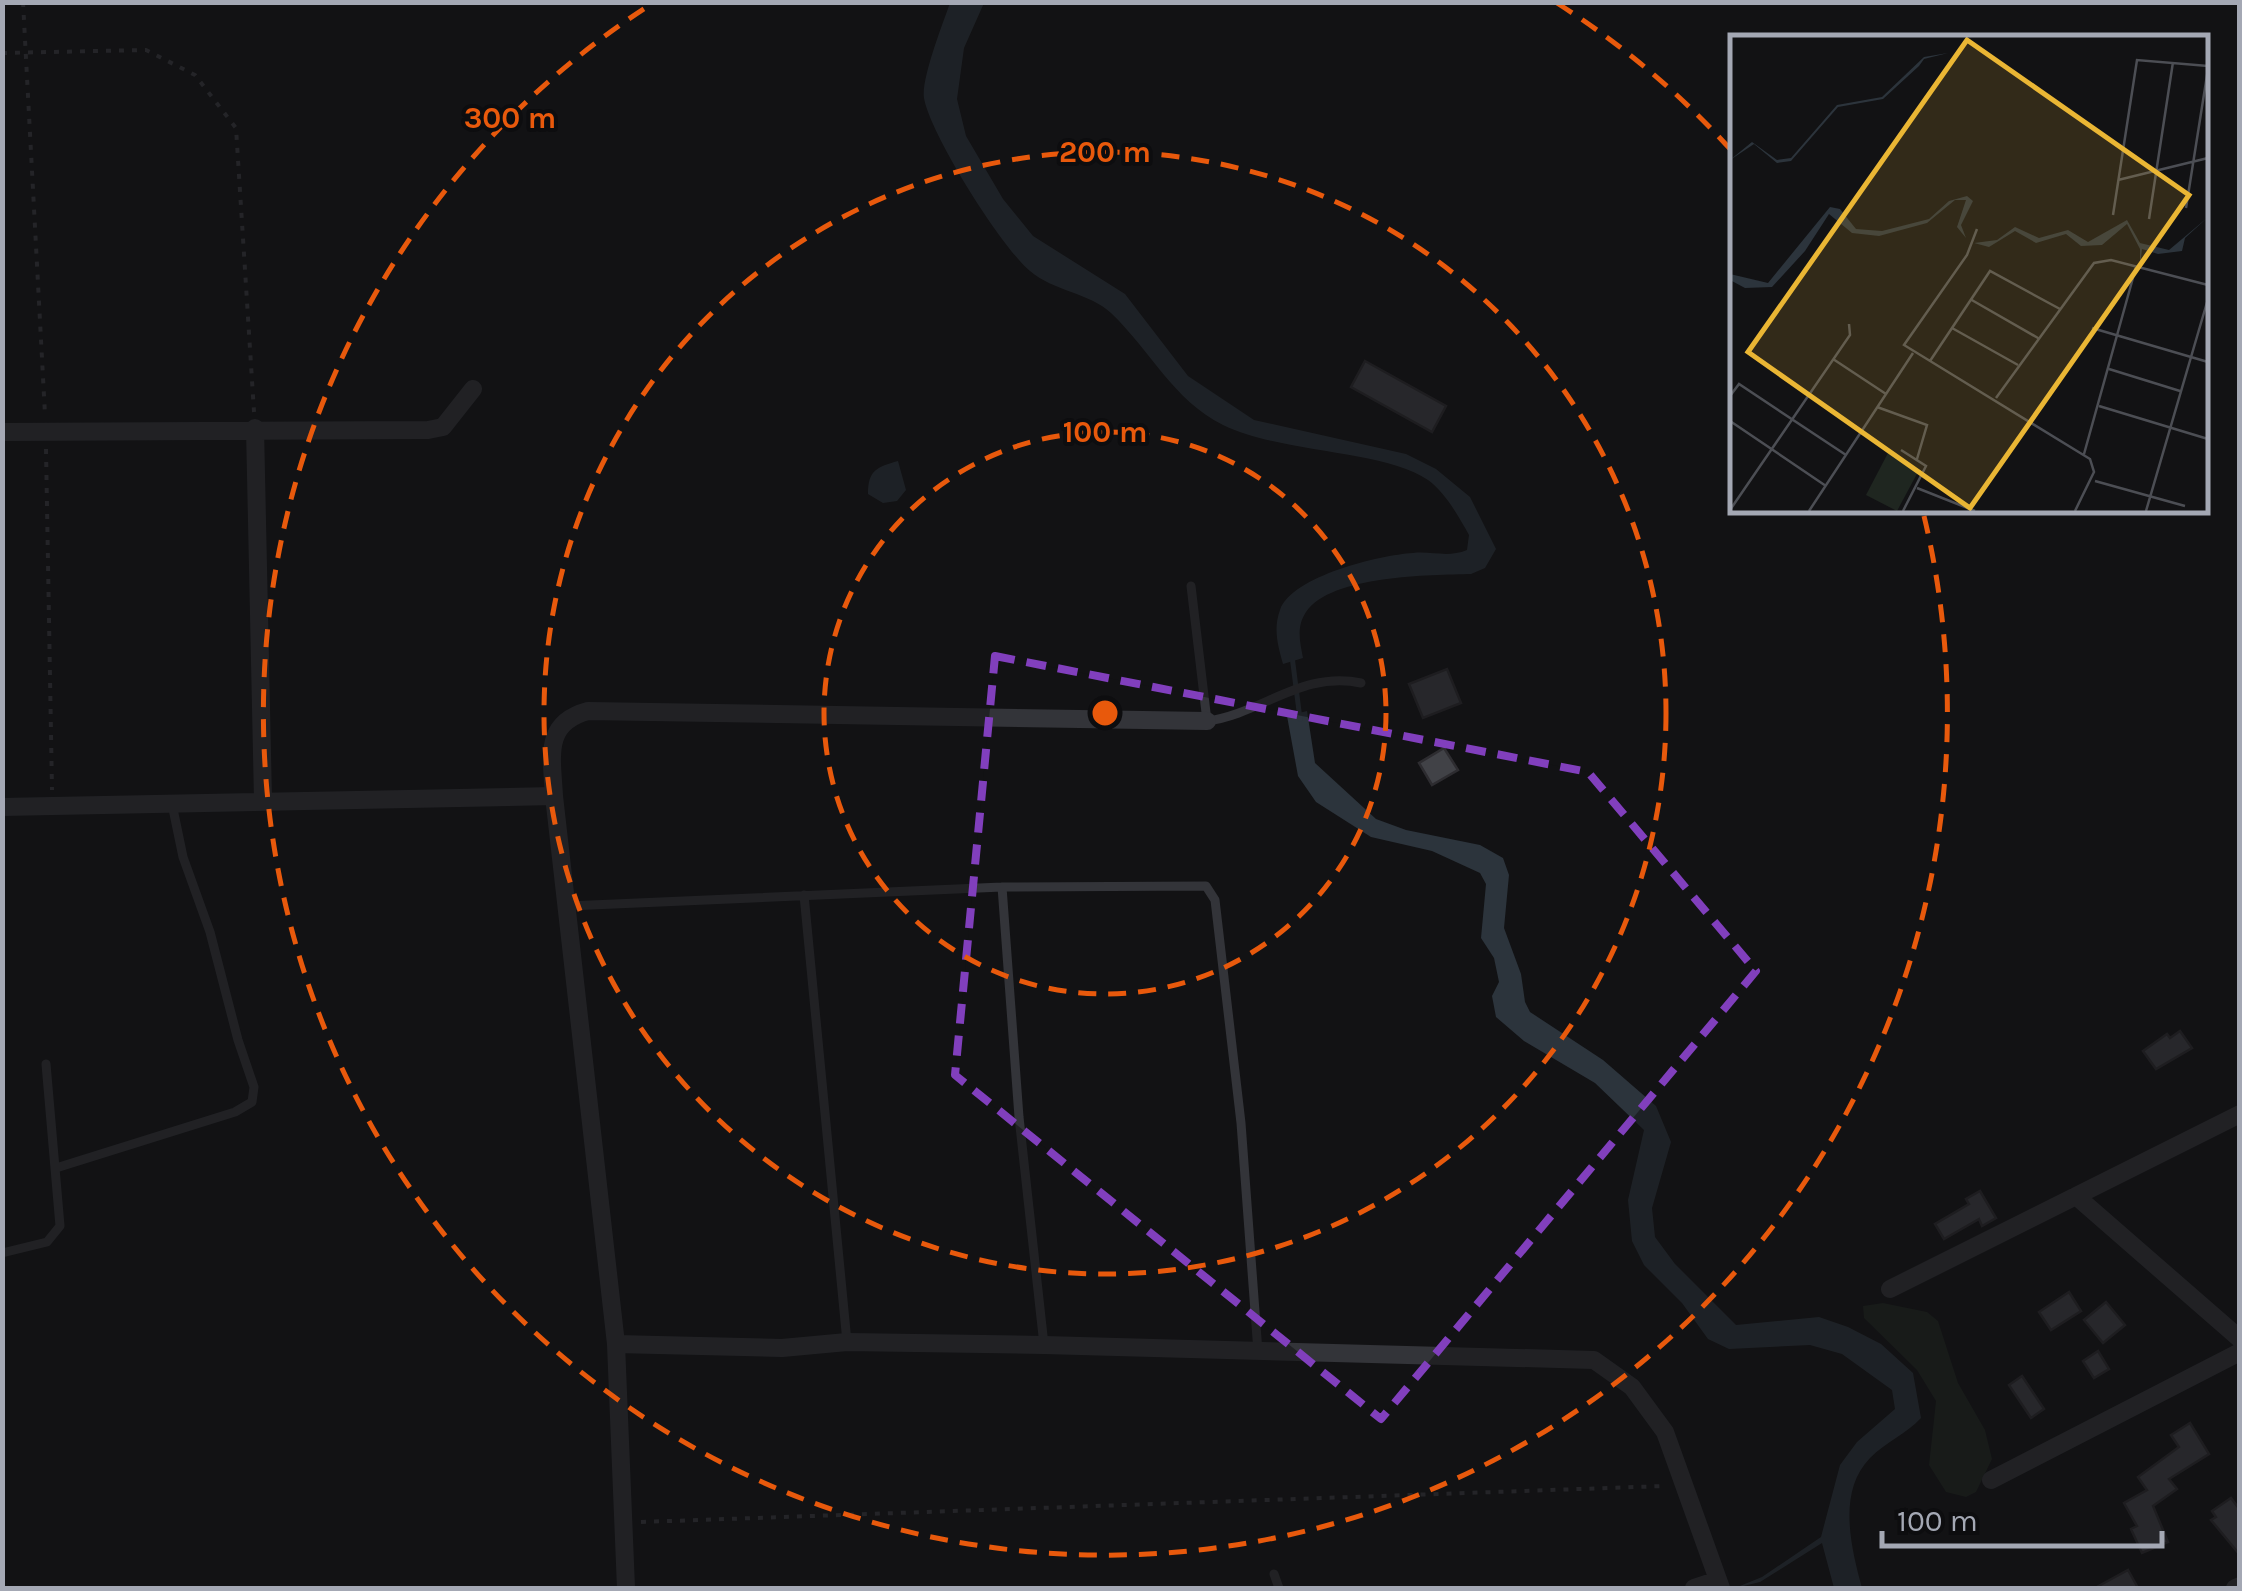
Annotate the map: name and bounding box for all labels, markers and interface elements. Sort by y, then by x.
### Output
inset map [1730,35,2207,512]
text: 300 m [464,100,556,136]
text: 200 m [1059,134,1151,170]
text: 100 m [1063,414,1147,450]
centre of rings [1087,695,1123,731]
scale bar [1882,1486,2162,1548]
text: 100 m [1897,1503,1978,1539]

